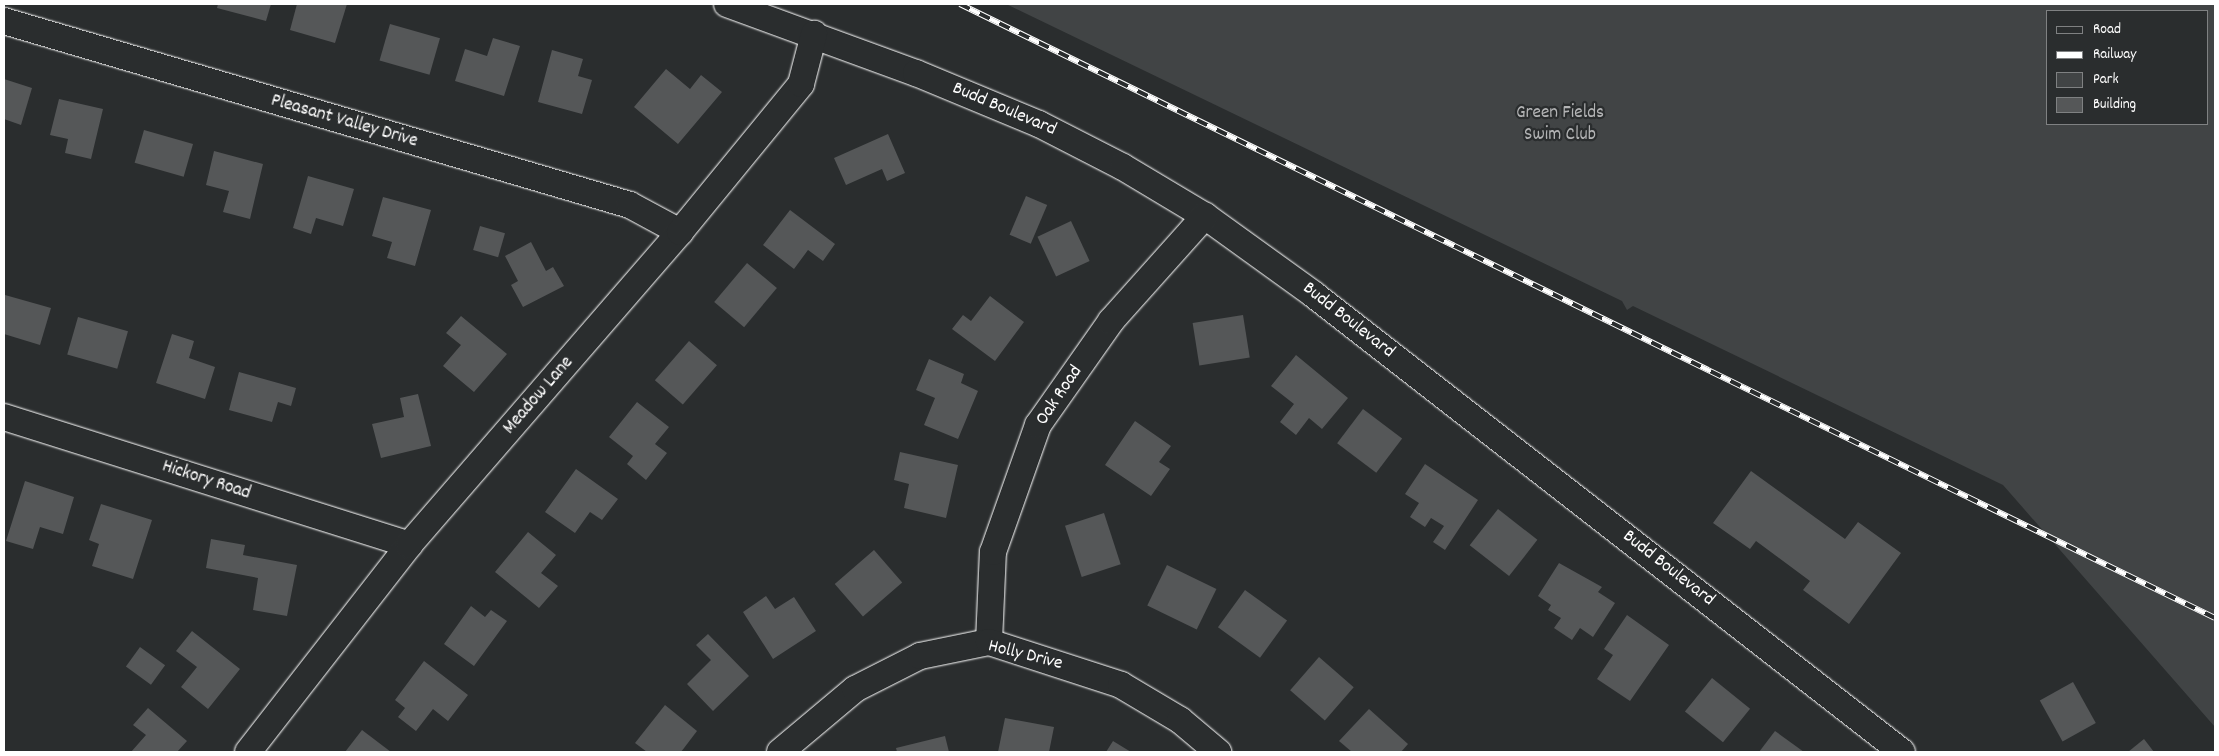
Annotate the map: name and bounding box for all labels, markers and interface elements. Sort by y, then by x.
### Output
legend [2046,10,2209,125]
text: Road [2093,19,2121,41]
text: Railway [2093,44,2136,66]
text: Park [2093,69,2119,91]
street label: Budd Boulevard [949,78,1059,142]
street label: Pleasant Valley Drive [268,90,420,154]
text: Building [2093,94,2136,116]
park label: Green Fields Swim Club [1516,103,1604,147]
street label: Budd Boulevard [1297,278,1399,364]
street label: Meadow Lane [499,352,579,440]
street label: Oak Road [1032,362,1088,430]
street label: Hickory Road [159,456,253,506]
street label: Budd Boulevard [1617,526,1719,612]
street label: Holly Drive [985,636,1065,676]

